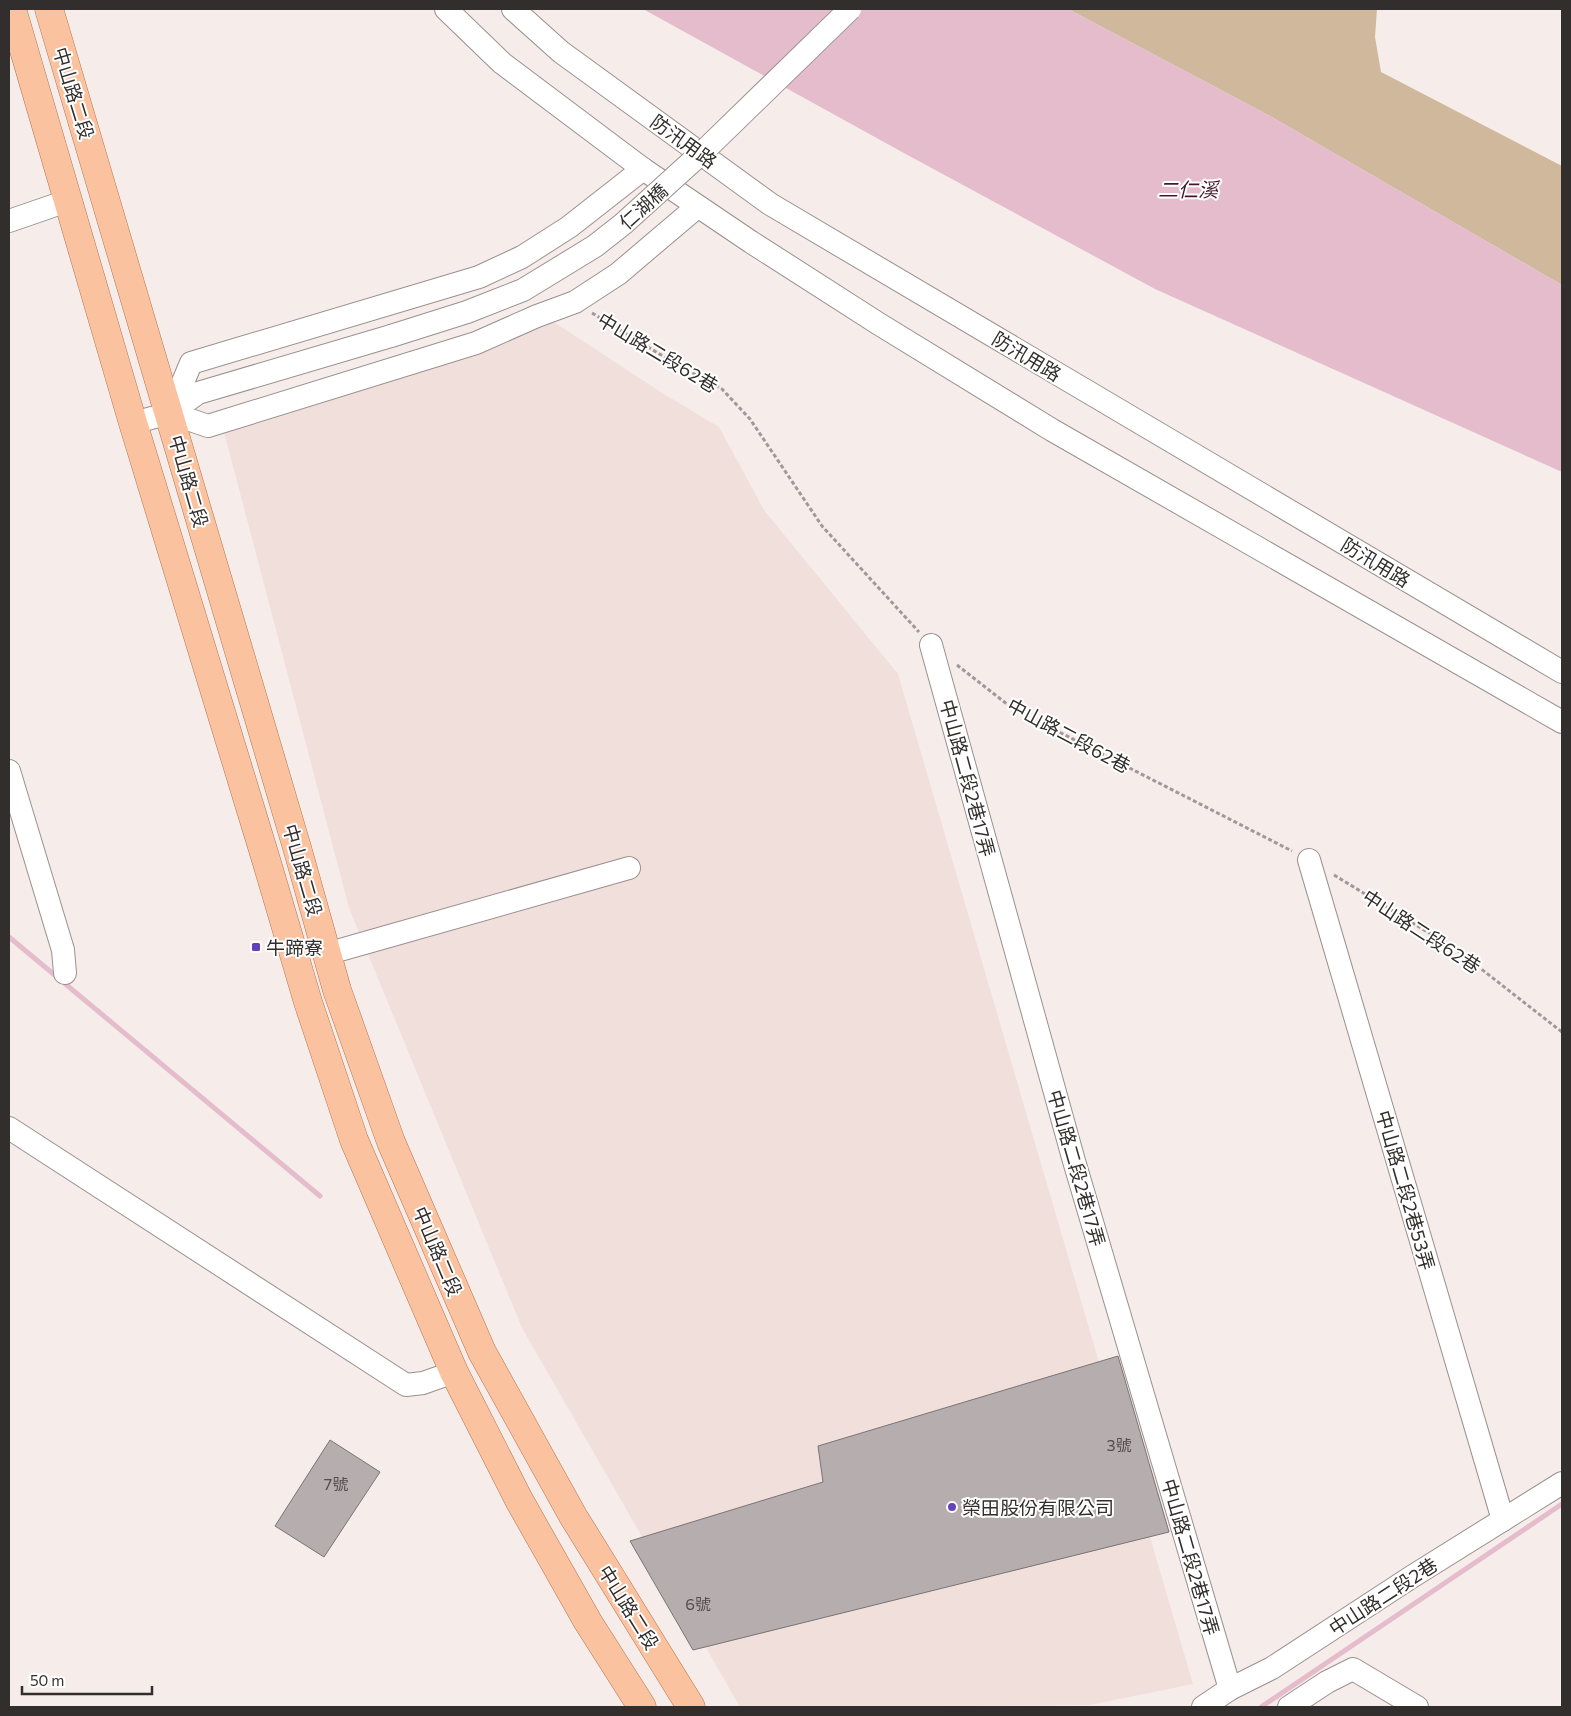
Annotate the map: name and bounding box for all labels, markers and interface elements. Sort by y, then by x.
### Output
street label: 中山路二段 [49,44,99,142]
street label: 防汛用路 [646,109,722,173]
water label: 二仁溪 [1158,177,1221,201]
street label: 仁湖橋 [614,178,672,234]
street label: 中山路二段62巷 [594,307,722,397]
street label: 防汛用路 [988,327,1066,385]
street label: 中山路二段 [165,432,213,530]
street label: 防汛用路 [1337,533,1415,591]
street label: 中山路二段62巷 [1004,693,1134,777]
street label: 中山路二段2巷17弄 [936,697,1000,859]
street label: 中山路二段 [279,821,327,919]
street label: 中山路二段62巷 [1359,884,1485,978]
place label: 牛蹄寮 [266,936,323,959]
marker: 牛蹄寮 [250,941,262,953]
street label: 中山路二段2巷17弄 [1044,1087,1110,1249]
street label: 中山路二段2巷53弄 [1372,1107,1440,1273]
street label: 中山路二段 [409,1203,467,1299]
house number: 3號 [1106,1435,1132,1454]
house number: 7號 [324,1474,348,1493]
street label: 中山路二段2巷17弄 [1158,1476,1224,1638]
place label: 榮田股份有限公司 [962,1496,1114,1519]
marker: 榮田股份有限公司 [946,1501,958,1513]
street label: 中山路二段2巷 [1325,1552,1441,1640]
street label: 中山路二段 [594,1561,664,1653]
house number: 6號 [685,1594,711,1613]
scale bar [22,1664,152,1696]
text: 50 m [30,1671,64,1689]

